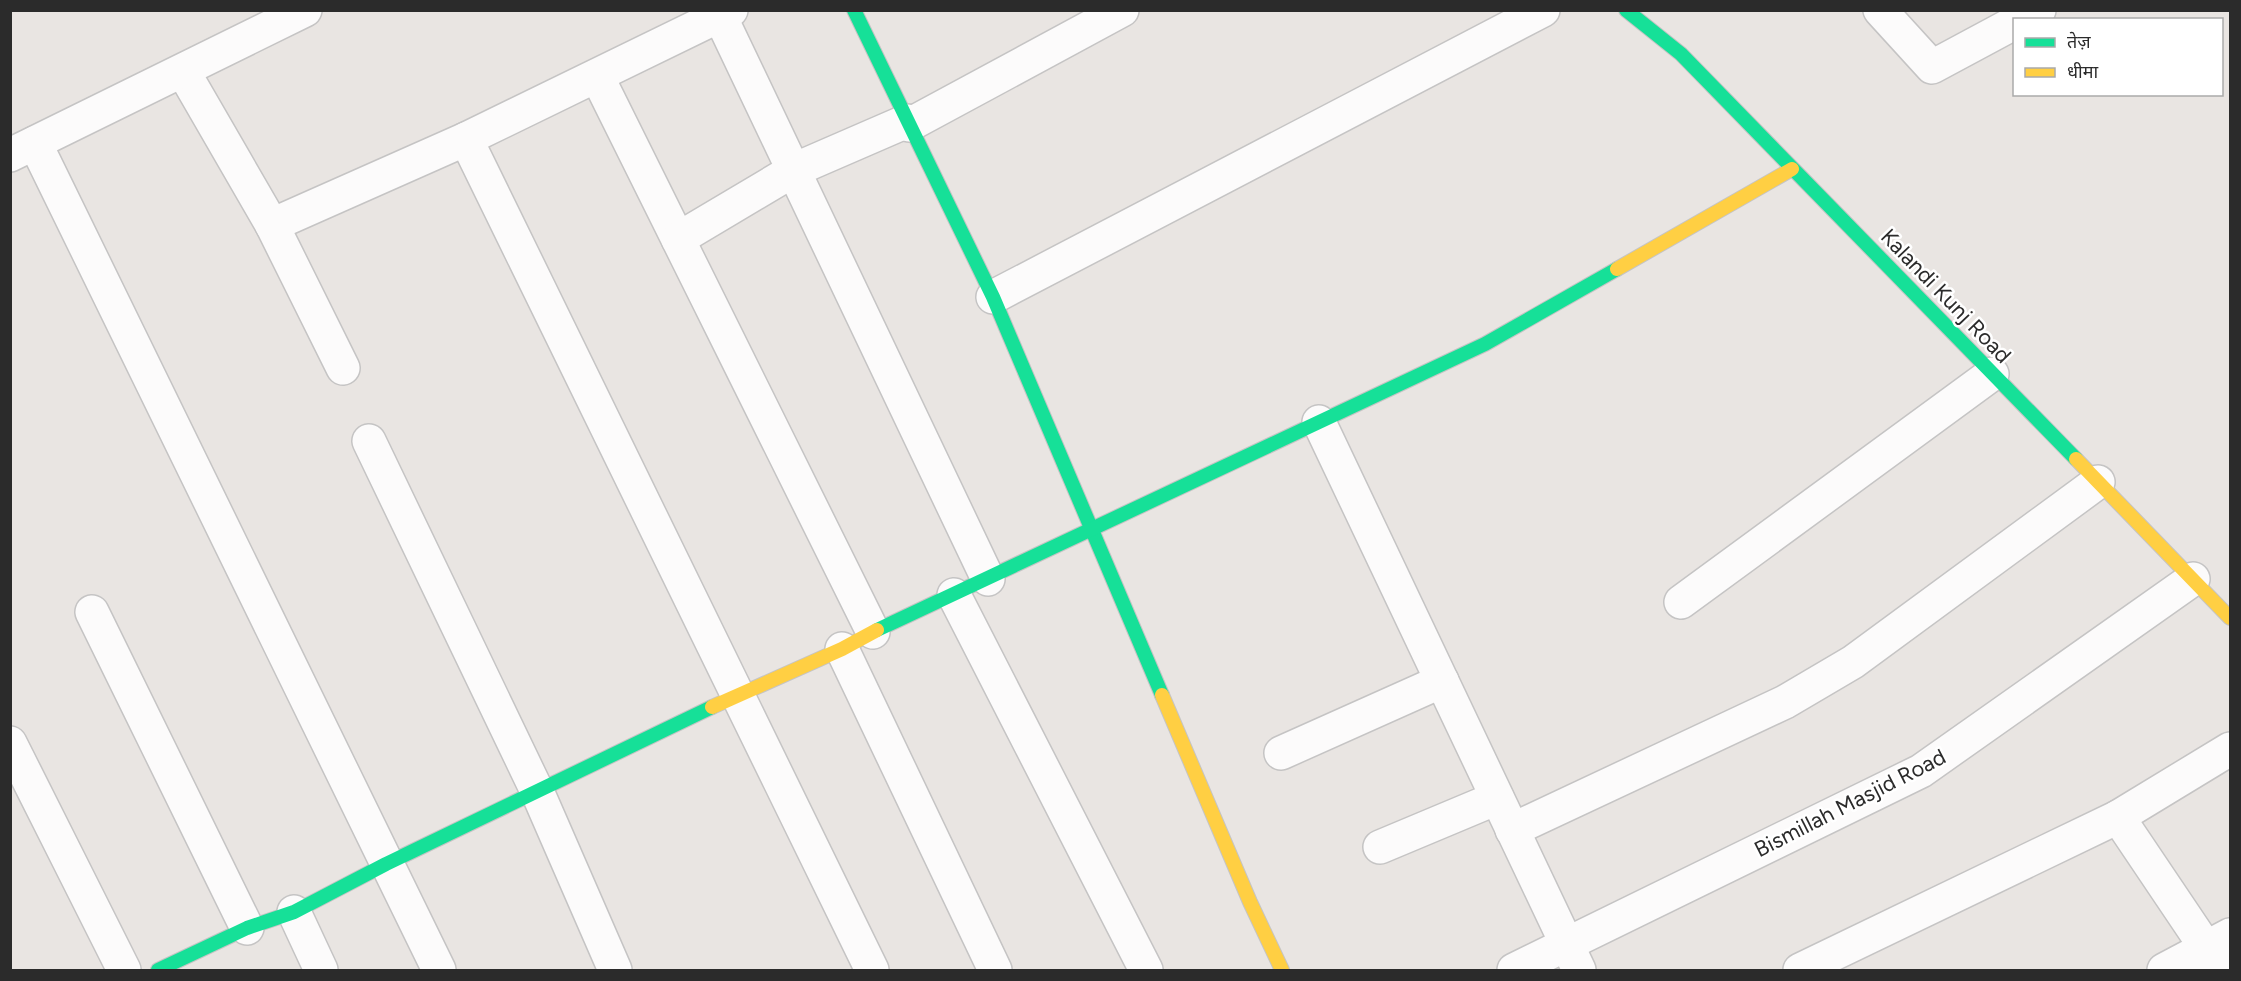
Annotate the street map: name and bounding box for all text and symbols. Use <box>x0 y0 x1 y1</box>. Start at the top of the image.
legend <box>2013 18 2223 96</box>
text: तेज़ <box>2067 31 2091 53</box>
text: धीमा <box>2067 61 2098 83</box>
street label: Kalandi Kunj Road <box>1875 223 2017 369</box>
street label: Bismillah Masjid Road <box>1750 743 1950 863</box>

